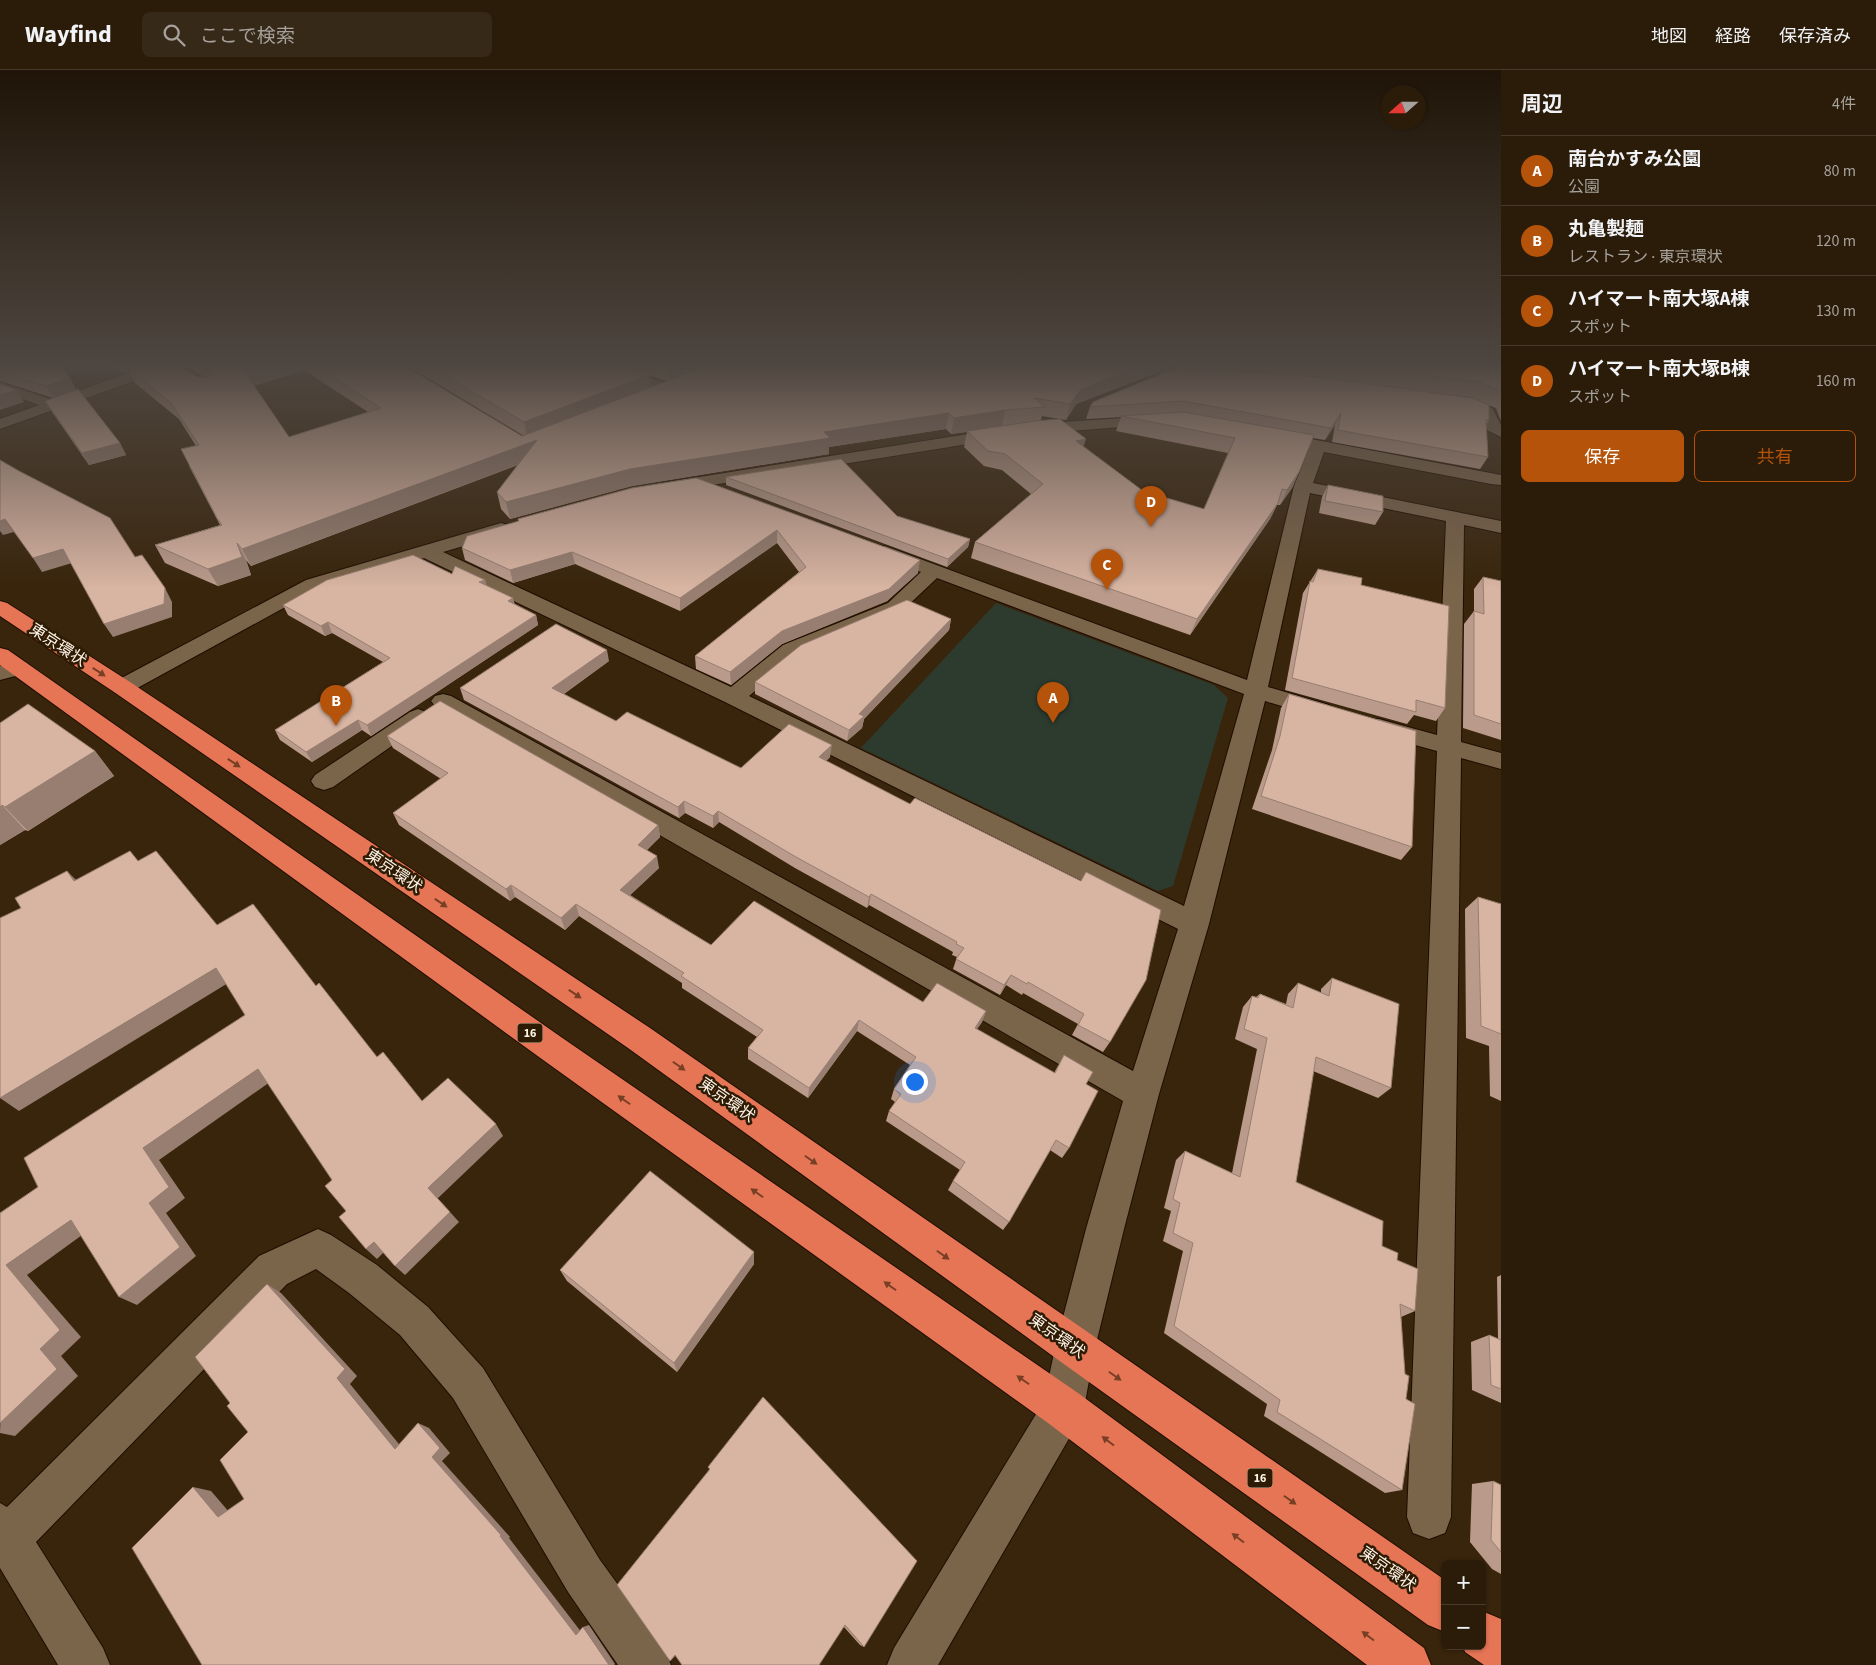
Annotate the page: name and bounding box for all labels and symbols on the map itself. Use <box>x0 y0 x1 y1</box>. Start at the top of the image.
north arrow <box>1381 85 1426 130</box>
pin: D <box>1135 486 1167 527</box>
pin: C <box>1091 549 1123 590</box>
street label: 東京環状 <box>25 618 91 672</box>
one-way arrow <box>93 667 106 677</box>
pin: A <box>1037 682 1069 723</box>
pin: B <box>320 685 352 726</box>
one-way arrow <box>227 758 241 768</box>
street label: 東京環状 <box>361 844 427 898</box>
one-way arrow <box>434 898 448 908</box>
one-way arrow <box>569 989 582 999</box>
road number: 16 <box>518 1024 542 1042</box>
one-way arrow <box>672 1061 686 1071</box>
your location <box>902 1069 928 1095</box>
street label: 東京環状 <box>694 1073 760 1127</box>
one-way arrow <box>617 1095 631 1105</box>
one-way arrow <box>804 1155 818 1165</box>
one-way arrow <box>750 1188 764 1198</box>
one-way arrow <box>936 1249 949 1260</box>
one-way arrow <box>883 1281 897 1291</box>
street label: 東京環状 <box>1024 1309 1090 1363</box>
one-way arrow <box>1108 1371 1121 1381</box>
one-way arrow <box>1016 1375 1030 1385</box>
one-way arrow <box>1101 1436 1115 1446</box>
road number: 16 <box>1248 1469 1272 1488</box>
one-way arrow <box>1284 1495 1297 1505</box>
one-way arrow <box>1232 1533 1245 1544</box>
street label: 東京環状 <box>1355 1542 1421 1596</box>
one-way arrow <box>1361 1631 1375 1641</box>

